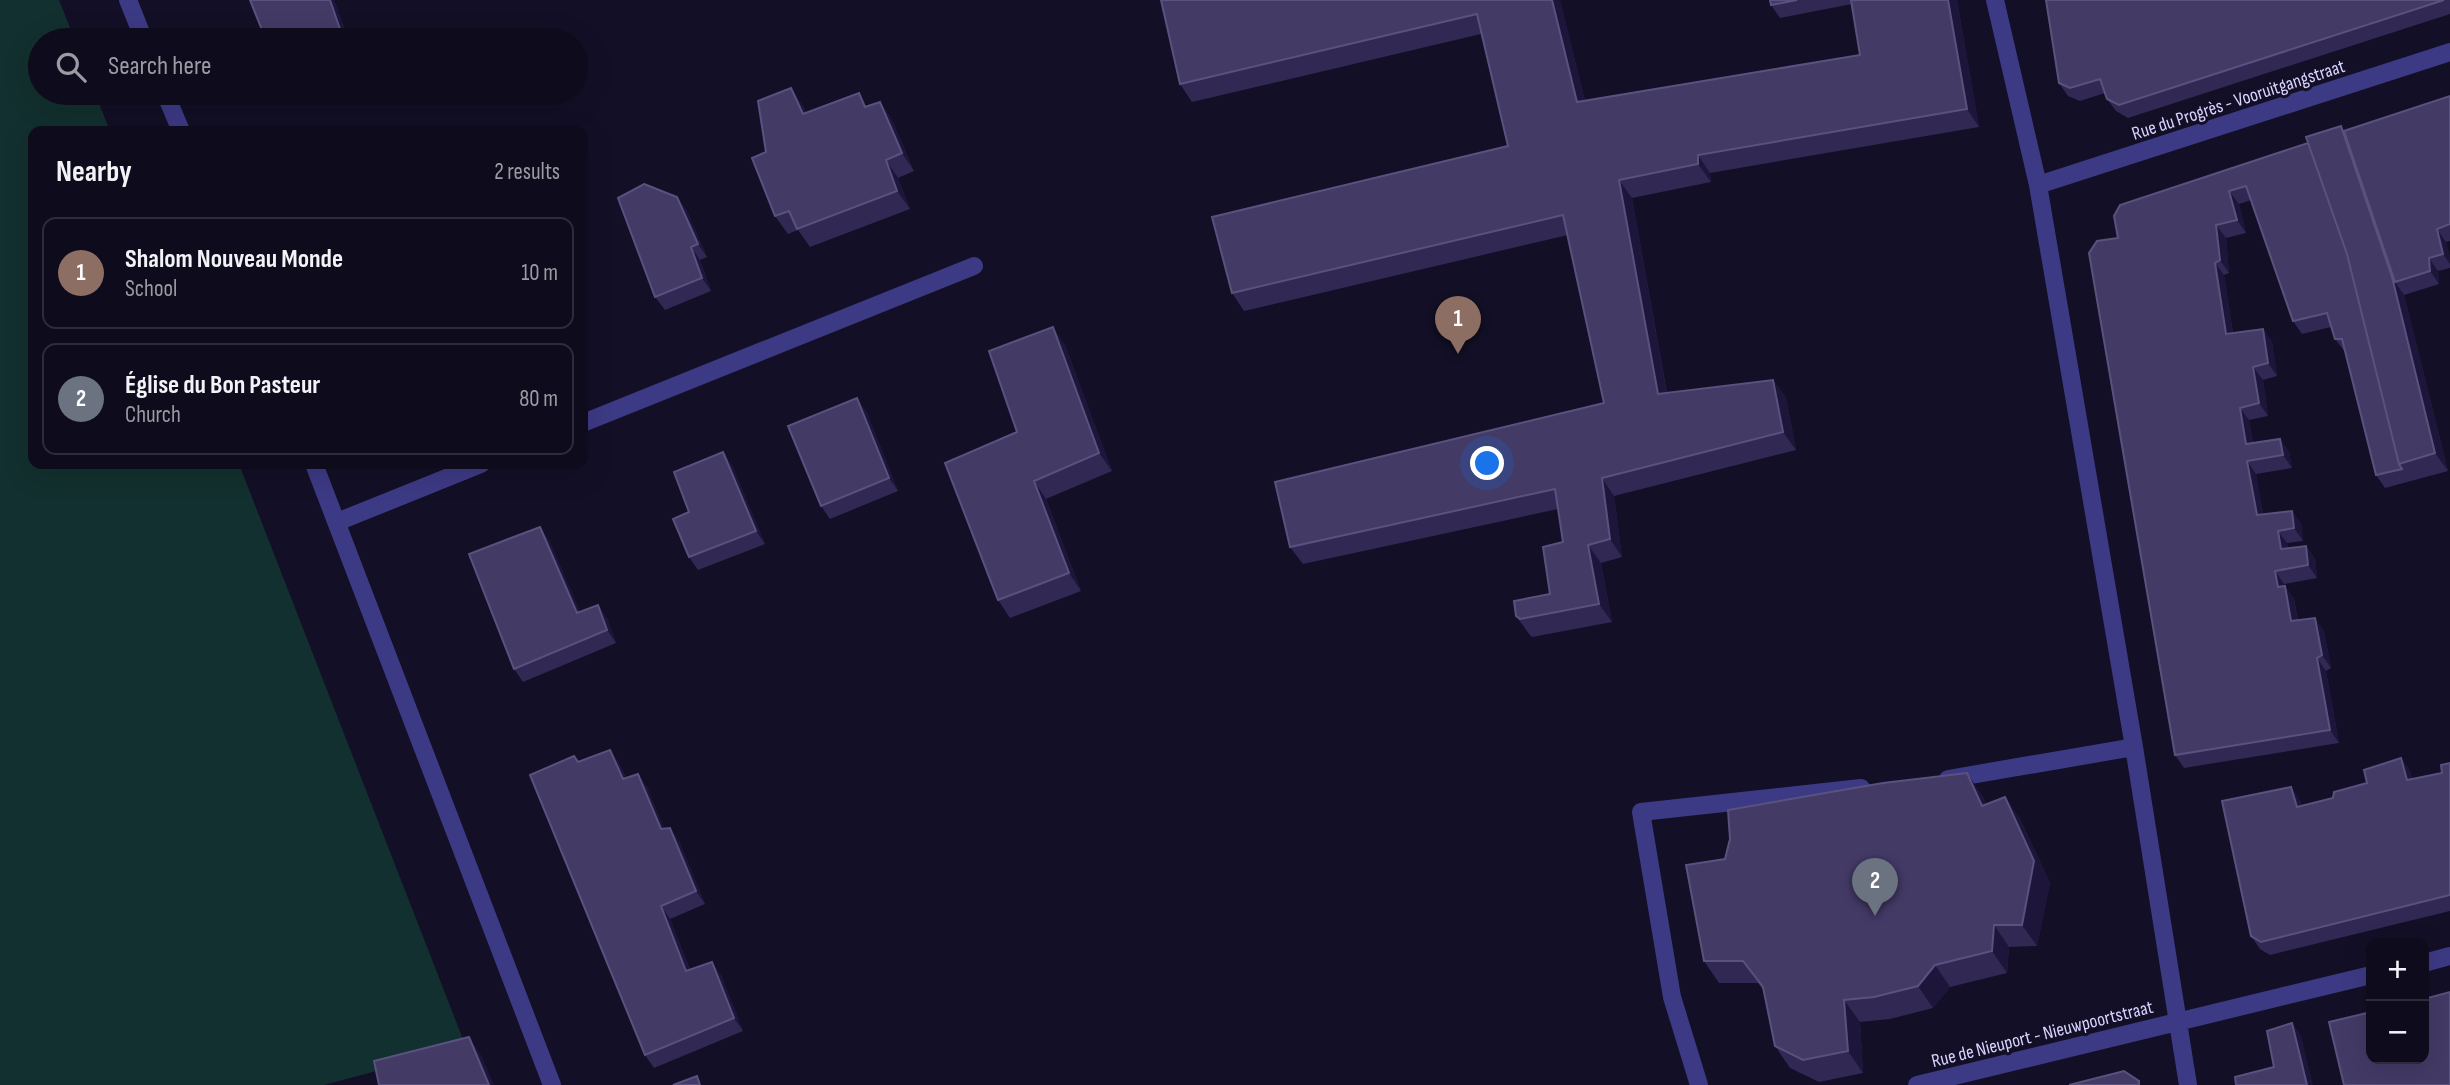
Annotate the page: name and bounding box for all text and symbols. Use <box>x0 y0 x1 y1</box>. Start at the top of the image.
search box <box>28 28 588 105</box>
icon: search <box>52 48 90 86</box>
text: Search here <box>108 51 211 82</box>
street label: Rue du Progrès - Vooruitgangstraat <box>2129 55 2348 146</box>
text: Nearby <box>56 154 132 190</box>
text: 2 results <box>494 158 560 186</box>
text: Shalom Nouveau Monde <box>125 244 343 275</box>
text: 1 <box>76 259 86 287</box>
text: 10 m <box>521 259 558 287</box>
text: School <box>125 275 177 303</box>
pin: 1 <box>1435 296 1481 354</box>
text: Église du Bon Pasteur <box>125 370 320 401</box>
text: 2 <box>76 385 86 413</box>
text: 80 m <box>519 385 558 413</box>
text: Church <box>125 401 181 429</box>
your location <box>1470 446 1504 480</box>
pin: 2 <box>1852 858 1898 916</box>
map controls <box>2366 938 2429 1064</box>
button: + <box>2366 938 2429 1001</box>
street label: Rue de Nieuport - Nieuwpoortstraat <box>1929 996 2156 1073</box>
button: − <box>2366 1001 2429 1064</box>

